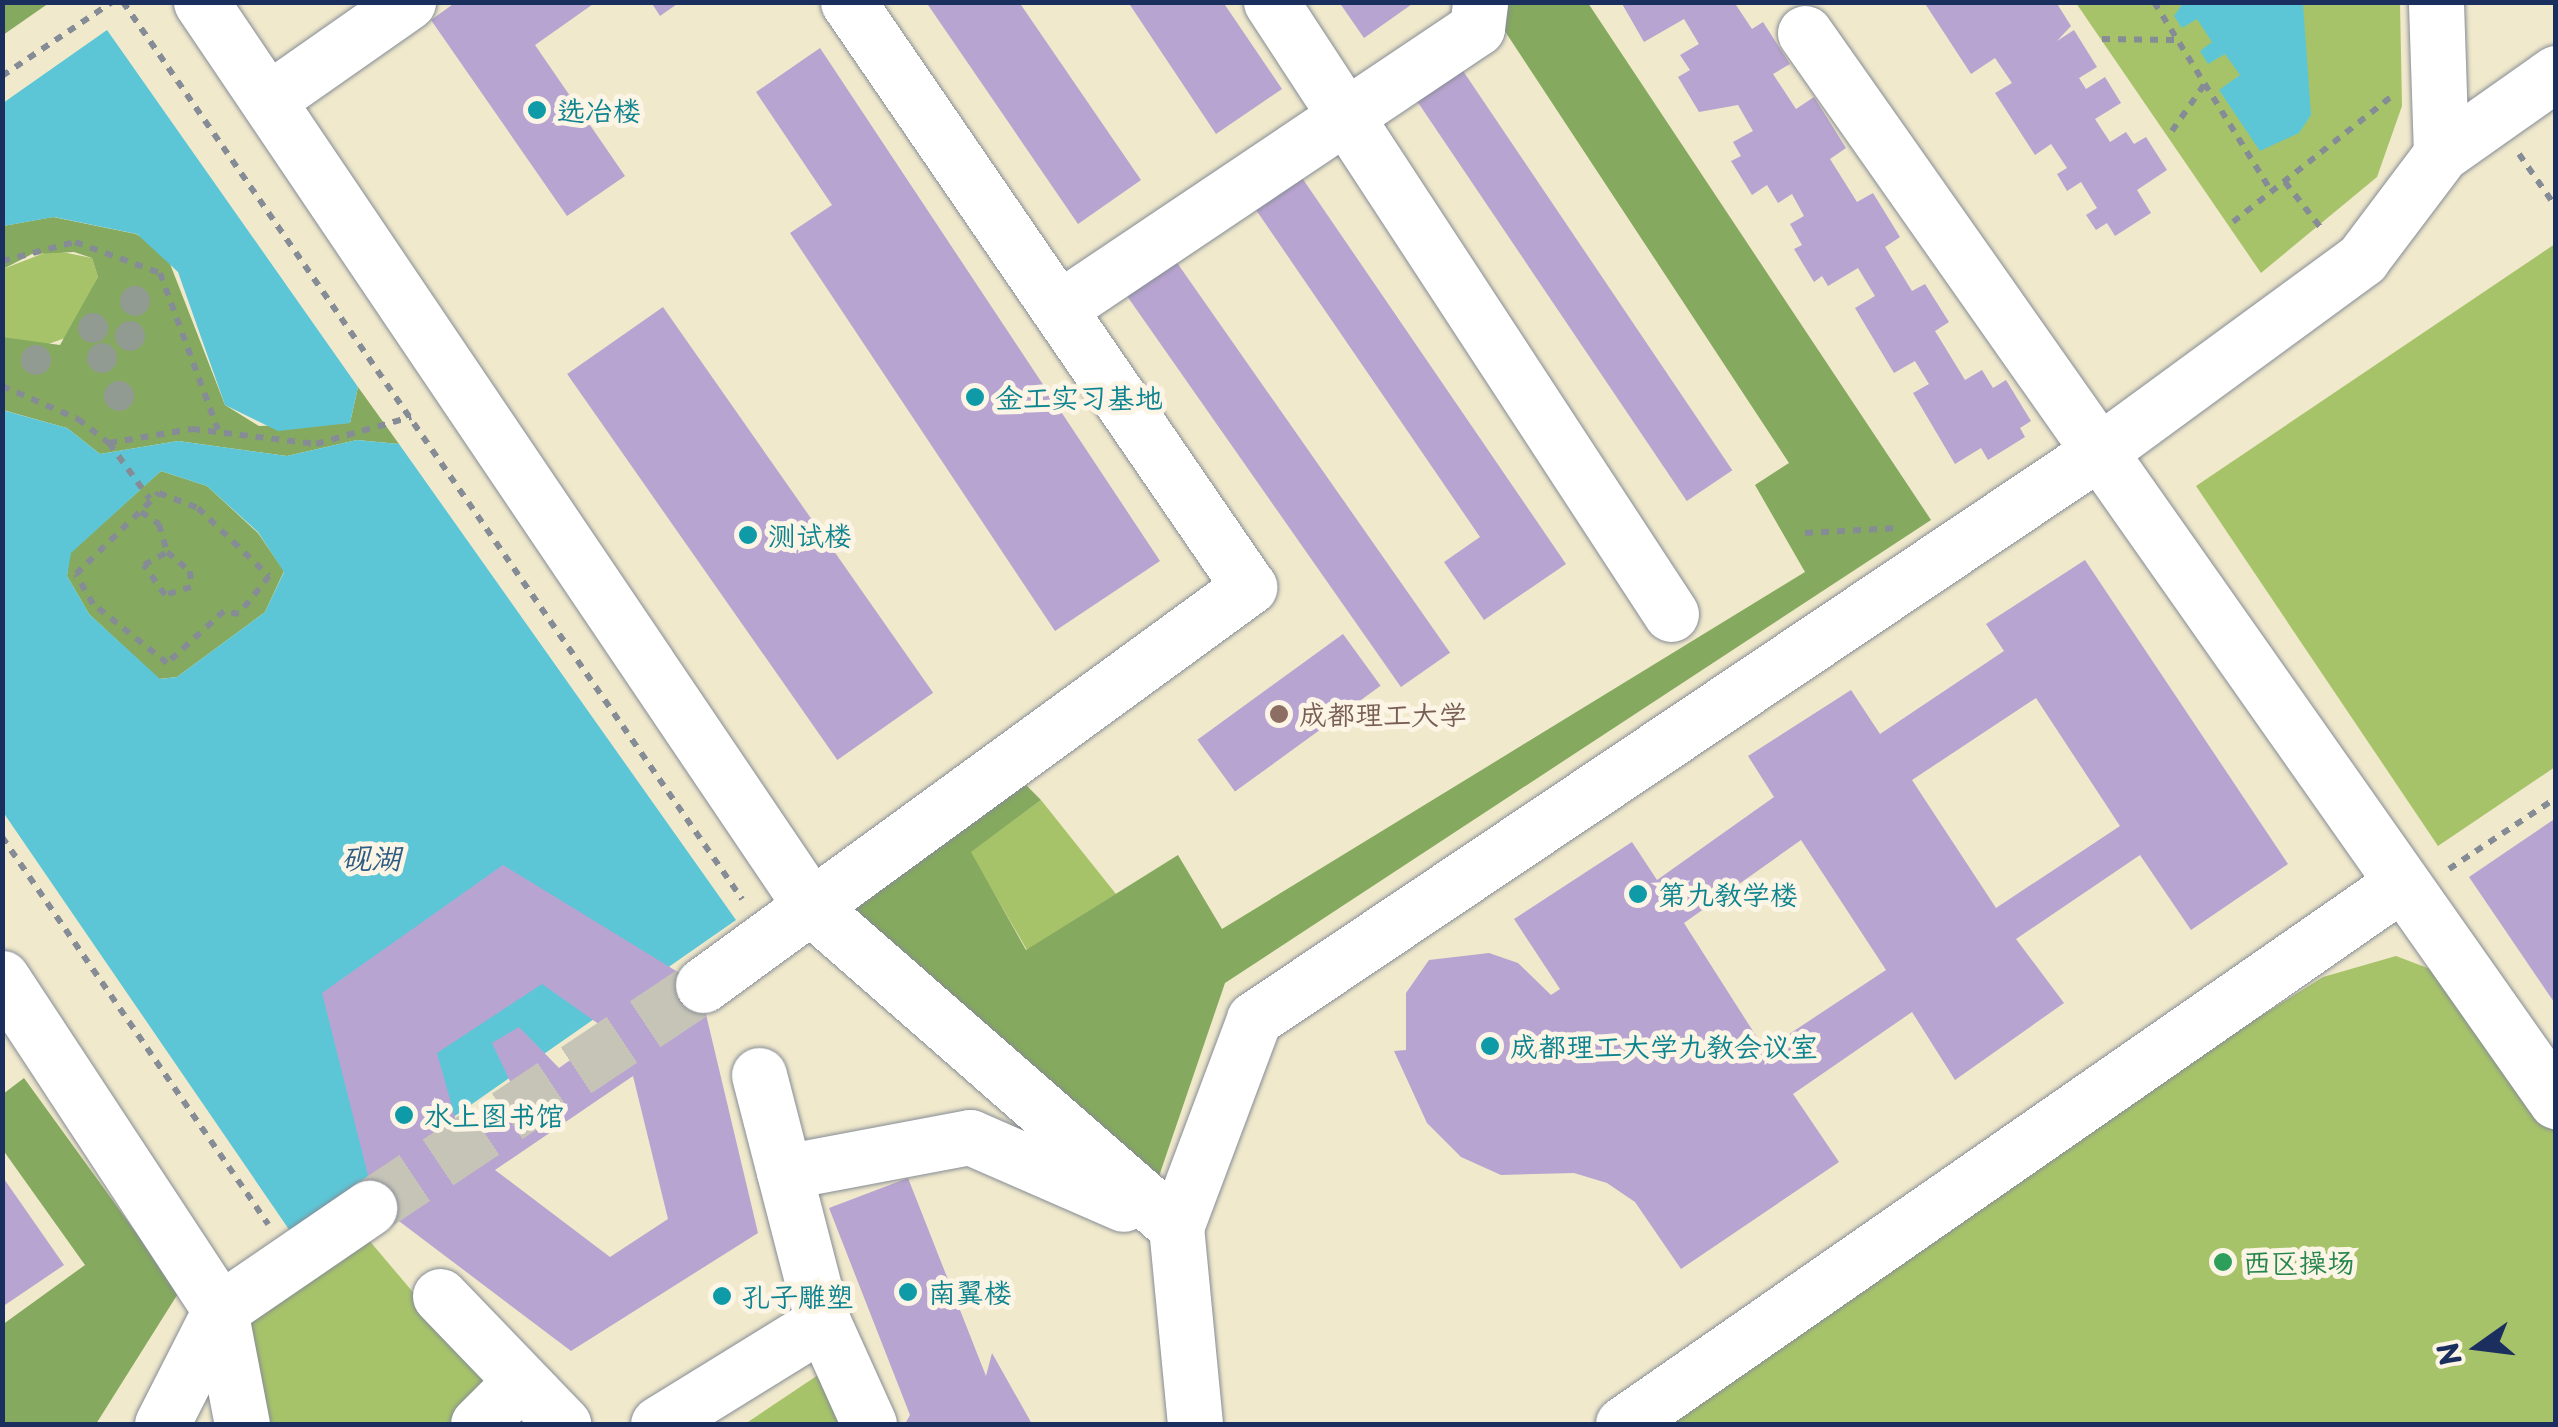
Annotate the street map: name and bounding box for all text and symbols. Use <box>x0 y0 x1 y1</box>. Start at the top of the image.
place label: 选冶楼 <box>557 93 641 127</box>
marker: 选冶楼 <box>526 99 548 121</box>
place label: 金工实习基地 <box>995 380 1163 414</box>
marker: 金工实习基地 <box>964 386 986 408</box>
place label: 测试楼 <box>768 518 852 552</box>
marker: 测试楼 <box>737 524 759 546</box>
place label: 成都理工大学 <box>1299 697 1467 731</box>
marker: 成都理工大学 <box>1268 703 1290 725</box>
water label: 砚湖 <box>341 839 401 875</box>
place label: 第九教学楼 <box>1658 877 1798 911</box>
marker: 第九教学楼 <box>1627 883 1649 905</box>
place label: 成都理工大学九教会议室 <box>1510 1029 1818 1063</box>
marker: 成都理工大学九教会议室 <box>1479 1035 1501 1057</box>
place label: 水上图书馆 <box>424 1098 564 1132</box>
marker: 水上图书馆 <box>393 1104 415 1126</box>
place label: 西区操场 <box>2243 1245 2355 1279</box>
marker: 西区操场 <box>2212 1251 2234 1273</box>
place label: 南翼楼 <box>928 1275 1012 1309</box>
place label: 孔子雕塑 <box>742 1279 854 1313</box>
marker: 南翼楼 <box>897 1281 919 1303</box>
marker: 孔子雕塑 <box>711 1285 733 1307</box>
north arrow <box>2428 1297 2528 1397</box>
text: N <box>2425 1338 2472 1370</box>

